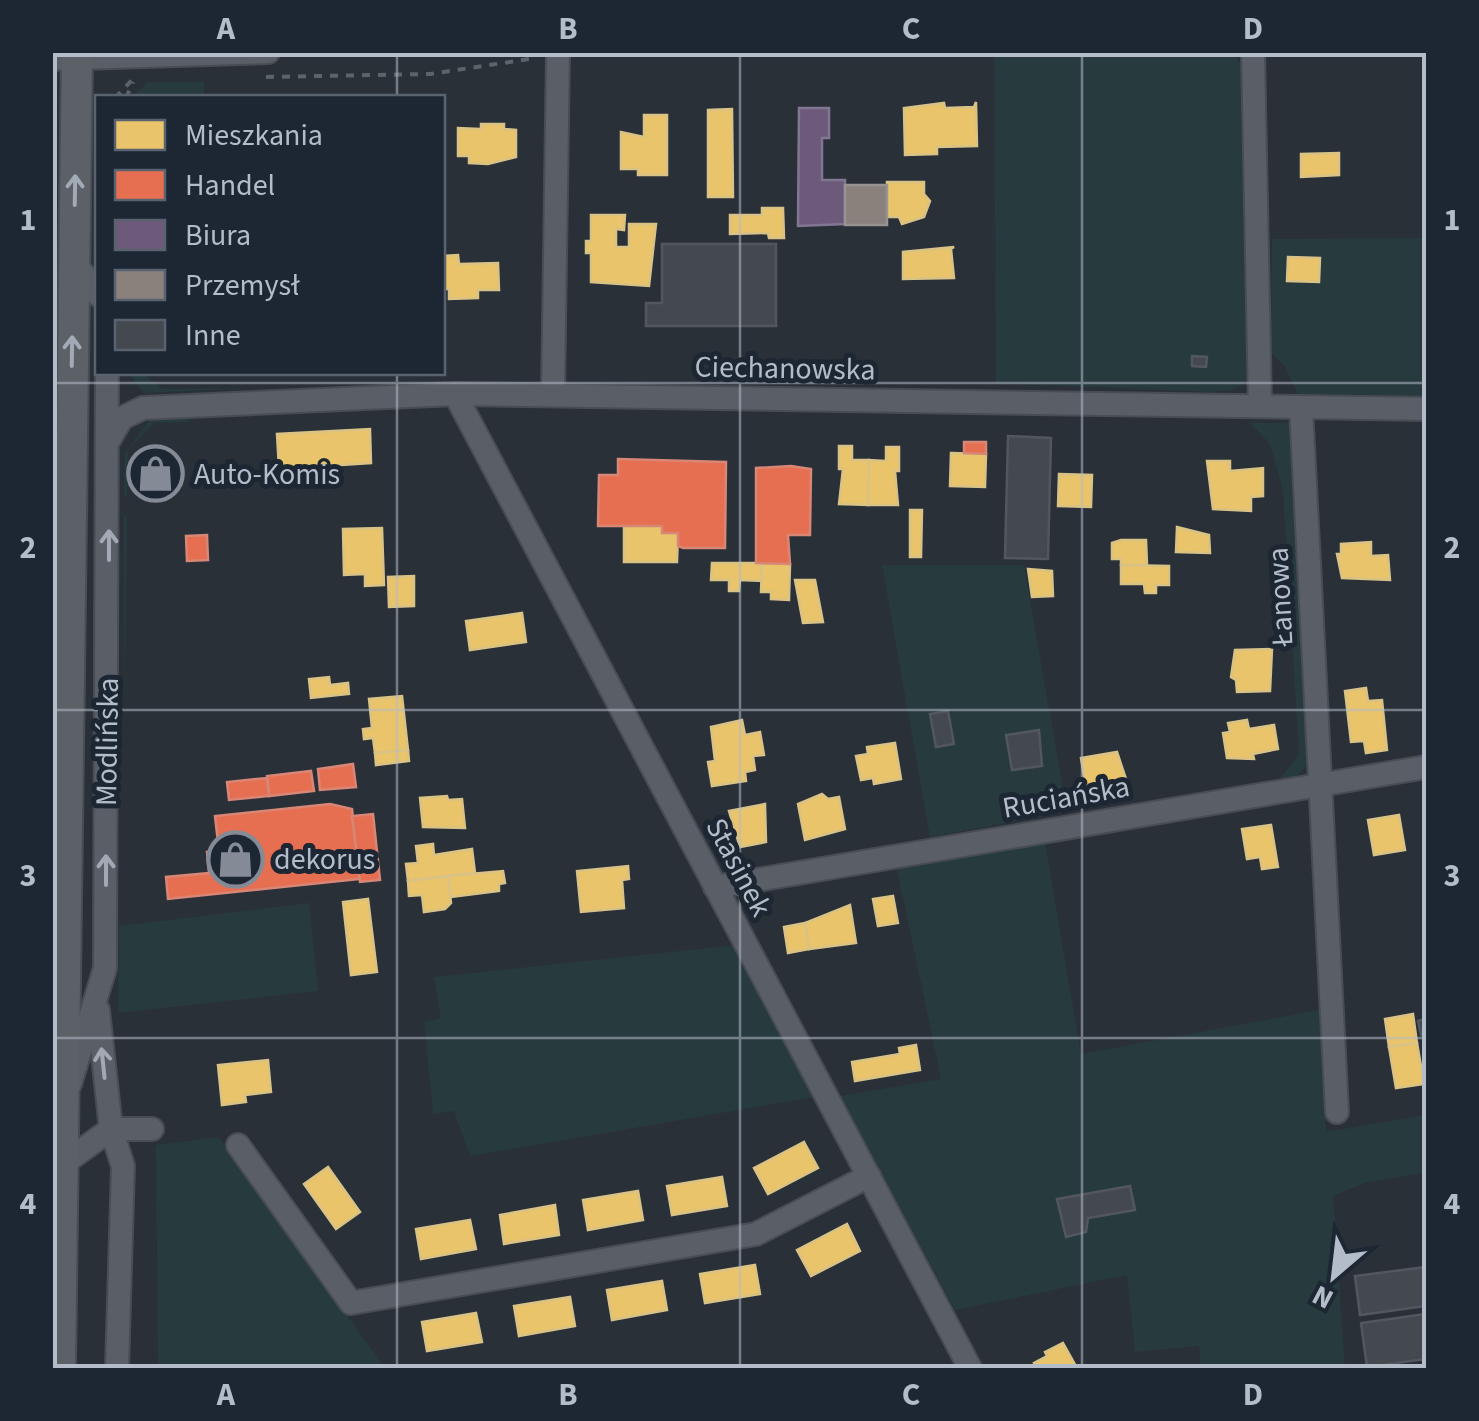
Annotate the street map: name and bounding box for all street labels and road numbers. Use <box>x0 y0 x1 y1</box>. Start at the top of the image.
street label: Ciechanowska <box>694 345 876 392</box>
street label: Łanowa <box>1256 546 1305 649</box>
street label: Modlińska <box>85 677 130 807</box>
street label: Ruciańska <box>999 765 1133 830</box>
street label: Stasinek <box>695 810 782 924</box>

